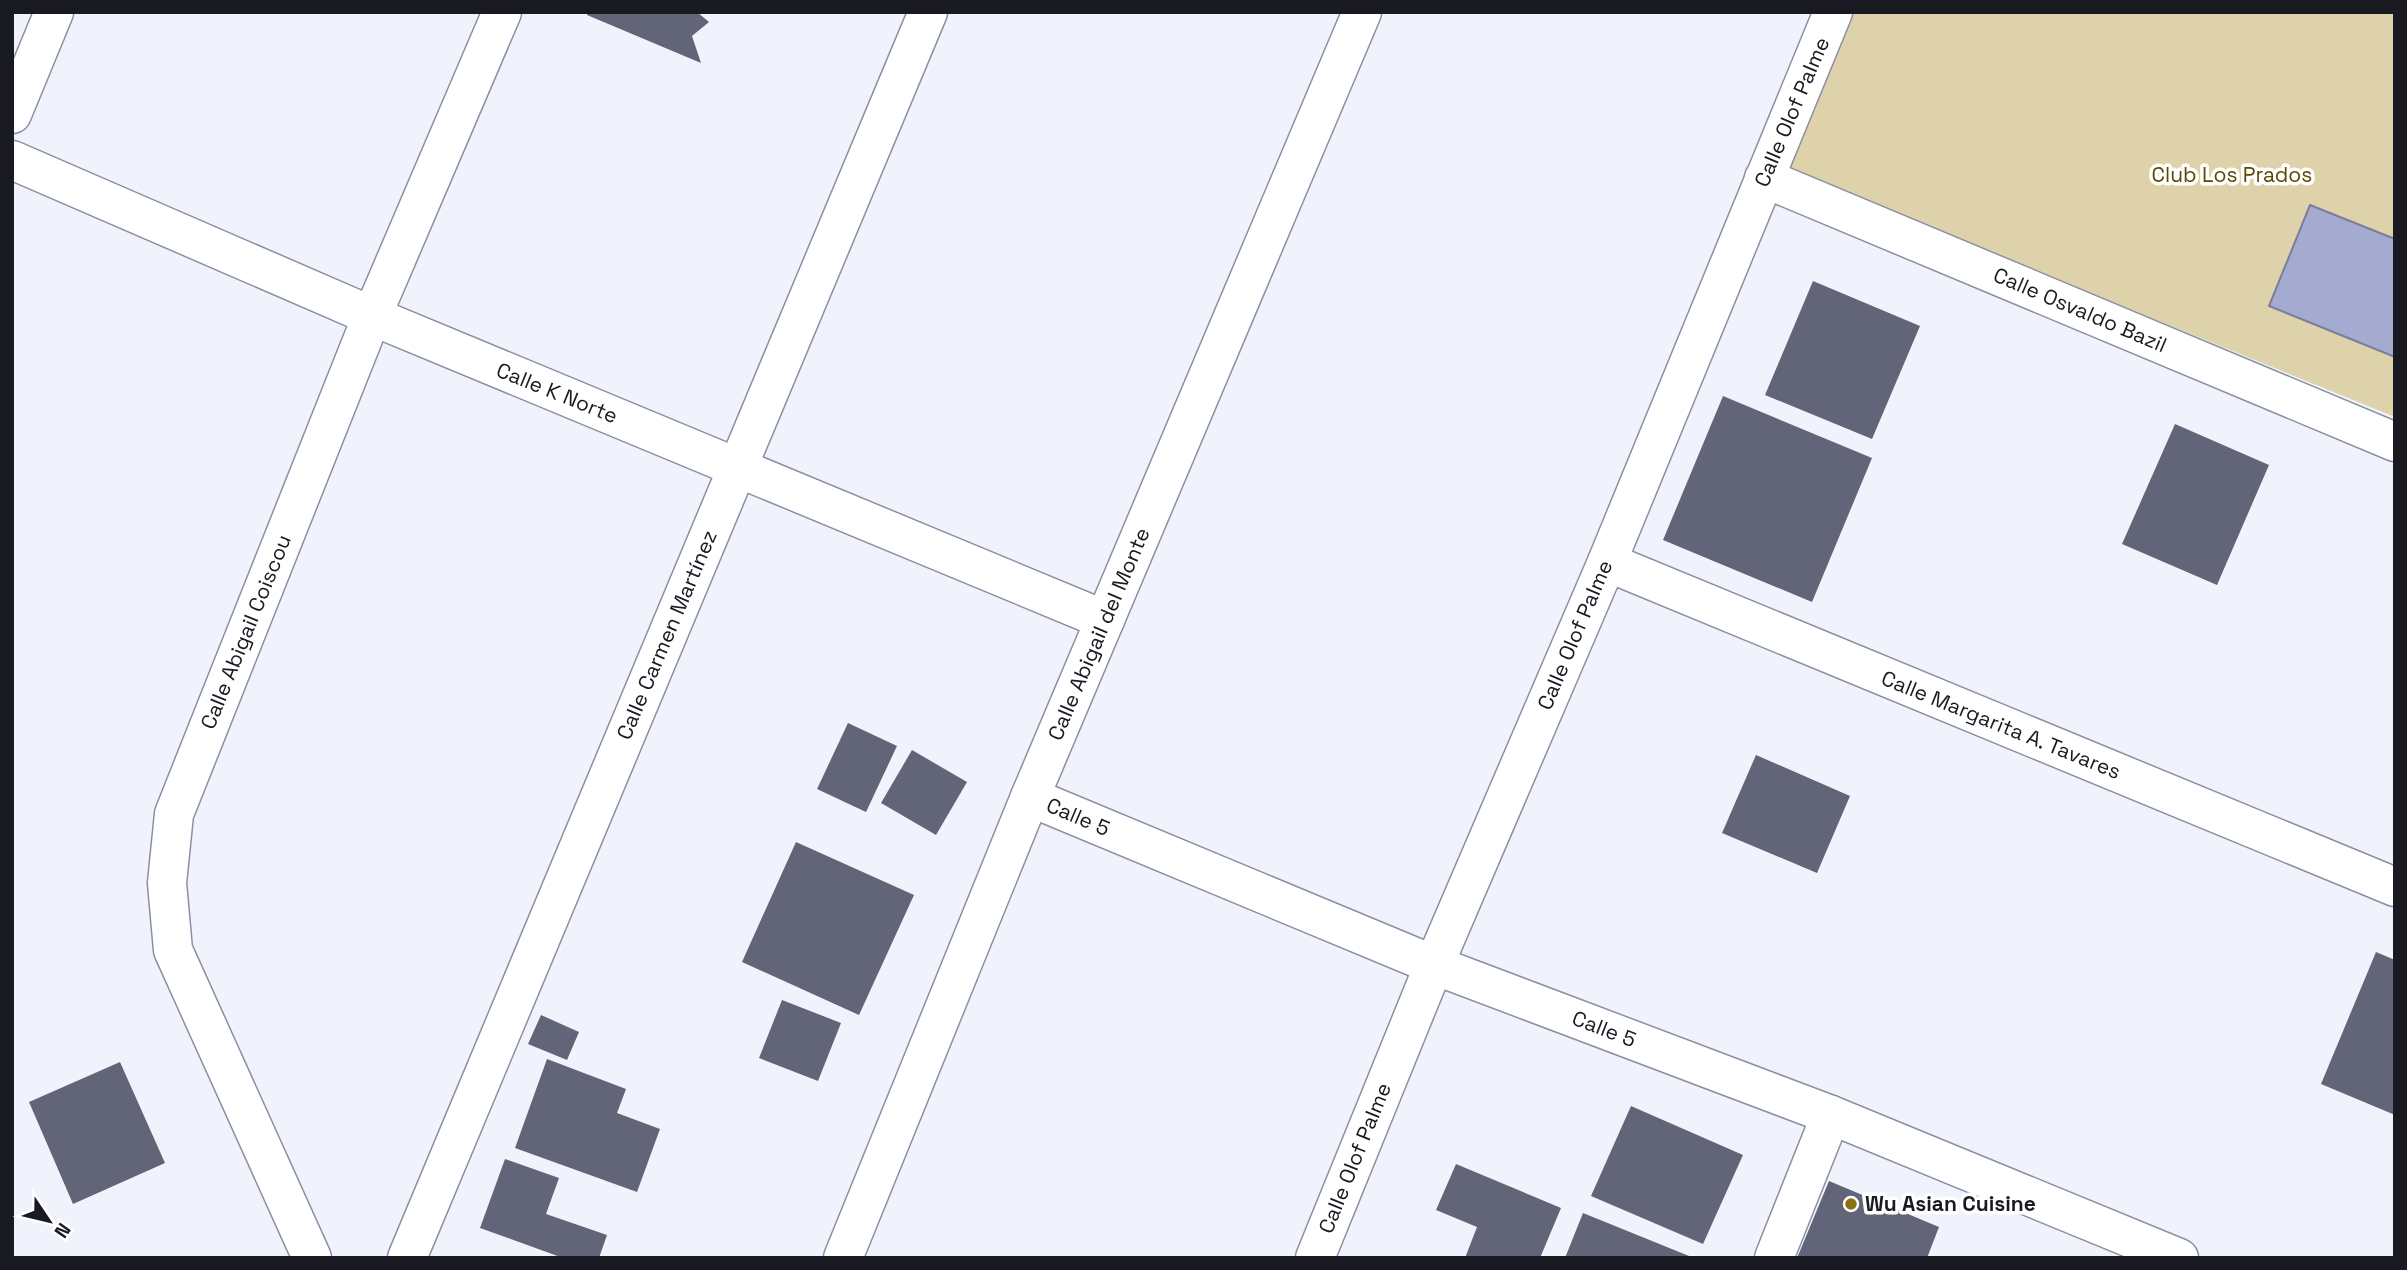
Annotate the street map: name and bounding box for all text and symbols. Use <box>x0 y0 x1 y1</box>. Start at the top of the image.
street label: Calle Olof Palme <box>1748 33 1835 191</box>
park label: Club Los Prados <box>2152 161 2312 188</box>
street label: Calle Osvaldo Bazil <box>1989 261 2171 358</box>
street label: Calle K Norte <box>493 356 622 429</box>
street label: Calle Abigail del Monte <box>1041 523 1156 744</box>
street label: Calle Carmen Martínez <box>610 526 723 744</box>
street label: Calle Abigail Coiscou <box>194 531 297 733</box>
street label: Calle Olof Palme <box>1531 556 1618 714</box>
street label: Calle Margarita A. Tavares <box>1878 664 2125 785</box>
street label: Calle 5 <box>1042 791 1114 842</box>
street label: Calle 5 <box>1568 1004 1640 1053</box>
street label: Calle Olof Palme <box>1312 1078 1397 1237</box>
north arrow <box>14 1186 84 1256</box>
place label: Wu Asian Cuisine <box>1865 1190 2036 1217</box>
marker: Wu Asian Cuisine <box>1843 1196 1859 1212</box>
text: N <box>49 1218 76 1243</box>

